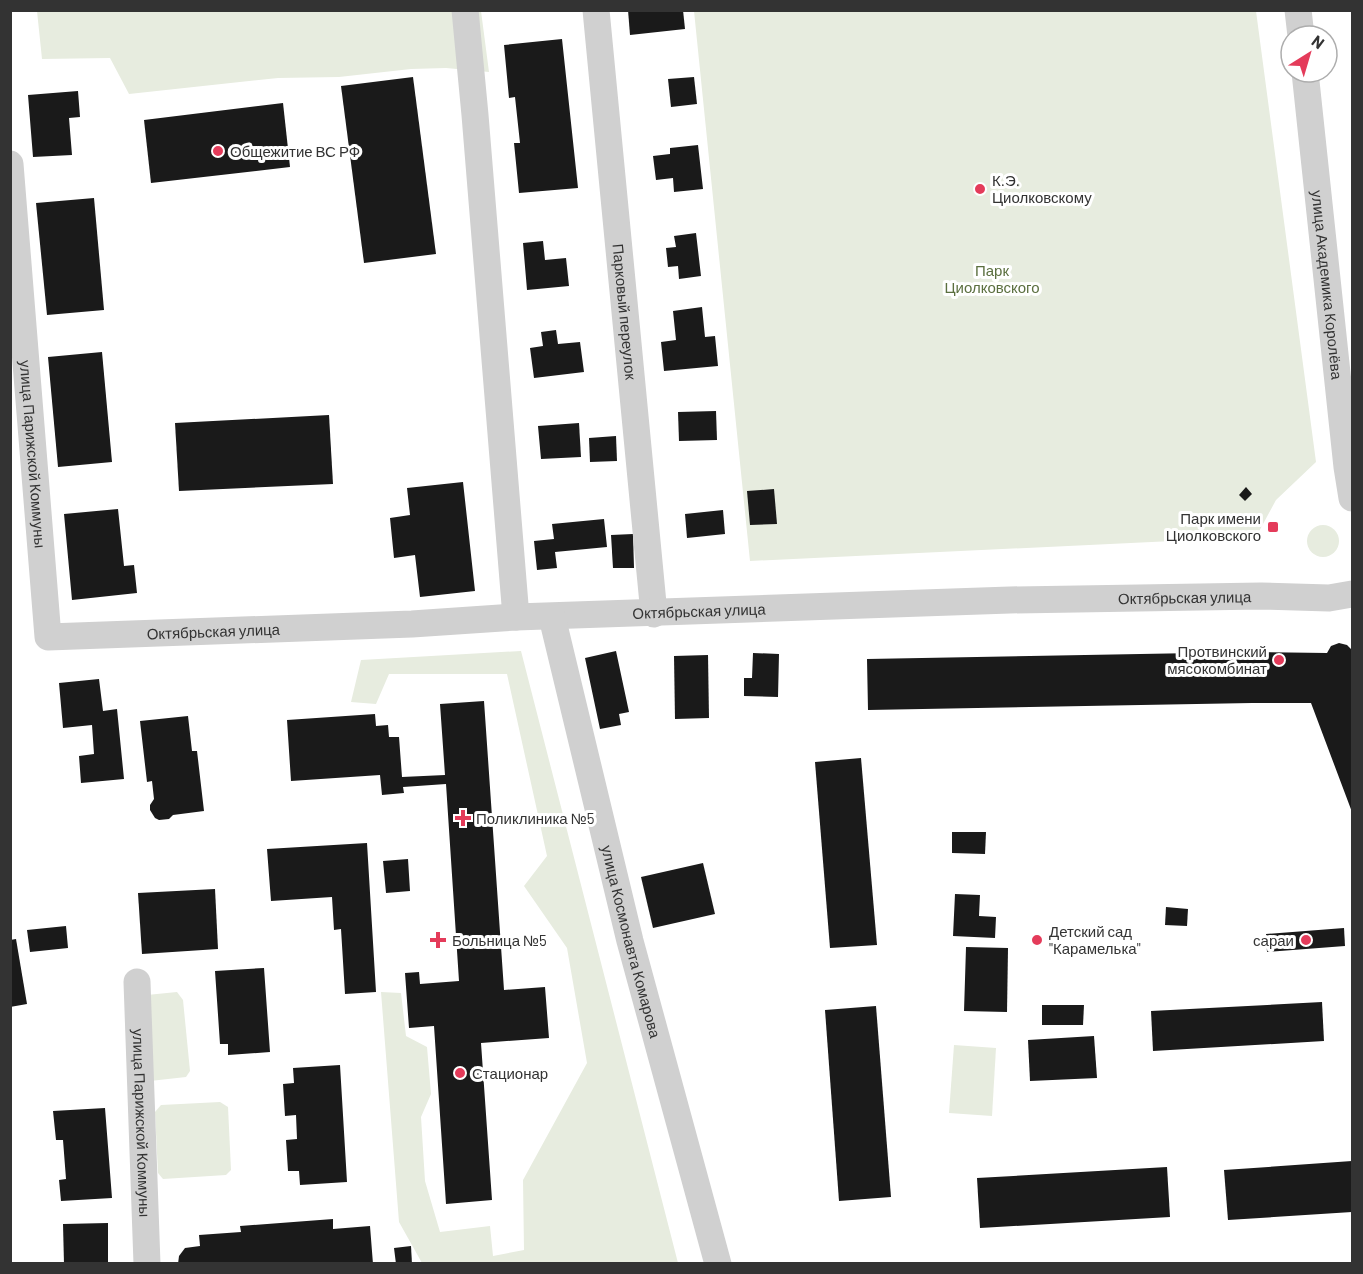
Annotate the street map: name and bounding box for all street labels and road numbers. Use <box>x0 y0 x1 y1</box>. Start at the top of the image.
street label: улица Академика Королёва <box>1309 189 1347 381</box>
street label: Парковый переулок <box>609 243 640 381</box>
street label: улица Парижской Коммуны <box>17 359 50 549</box>
street label: Октябрьская улица <box>1118 587 1252 607</box>
street label: Октябрьская улица <box>632 599 766 622</box>
street label: Октябрьская улица <box>146 620 281 642</box>
street label: улица Космонавта Комарова <box>598 843 665 1040</box>
street label: улица Парижской Коммуны <box>130 1028 154 1217</box>

